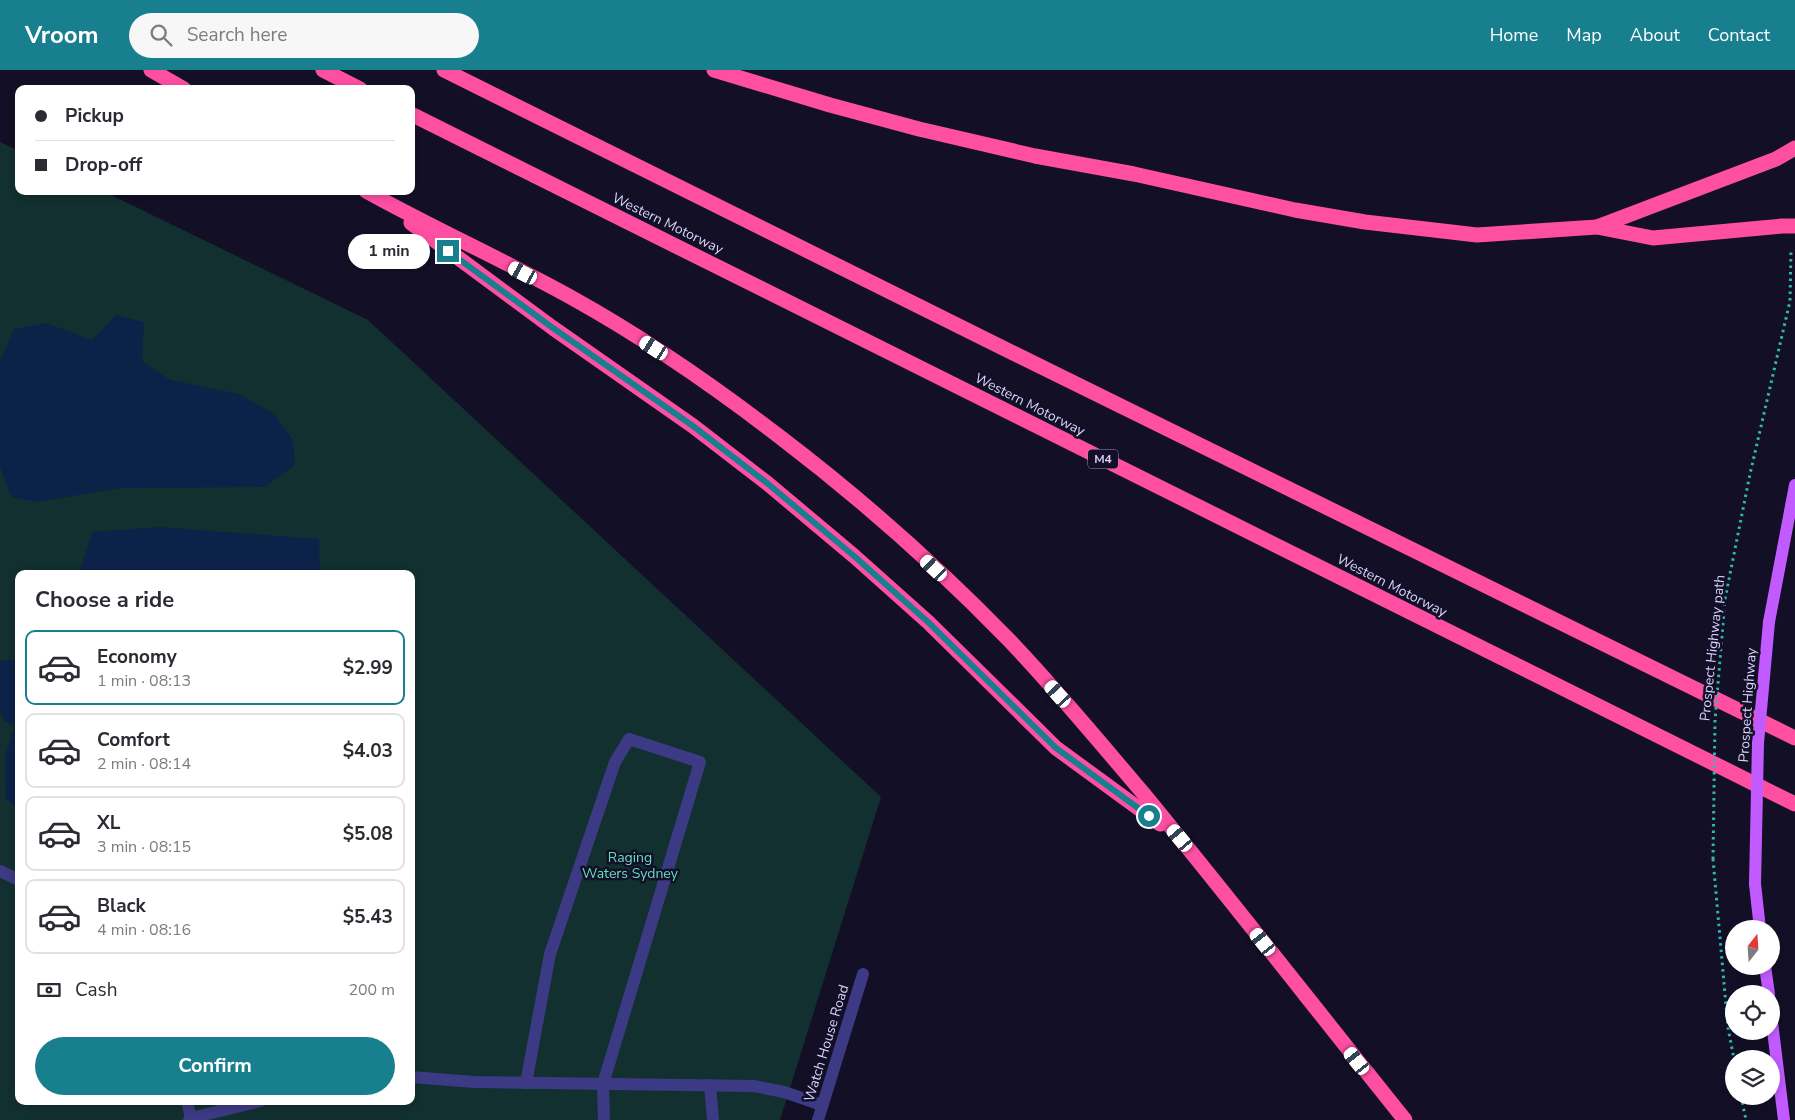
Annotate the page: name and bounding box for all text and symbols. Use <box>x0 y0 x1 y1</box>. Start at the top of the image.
search box <box>129 13 479 58</box>
text: Vroom <box>25 19 99 51</box>
icon: search <box>147 21 175 49</box>
text: Search here <box>187 22 287 48</box>
text: Home <box>1490 23 1538 47</box>
text: Map <box>1566 23 1602 47</box>
text: About <box>1630 23 1680 47</box>
text: Contact <box>1708 23 1770 47</box>
text: Pickup <box>65 103 124 129</box>
text: Drop-off <box>65 152 142 178</box>
street label: Western Motorway <box>609 188 727 259</box>
callout: 1 min <box>348 234 430 268</box>
text: 1 min <box>368 240 410 262</box>
route end <box>437 240 459 262</box>
car <box>506 259 539 287</box>
car <box>637 334 670 362</box>
street label: Western Motorway <box>971 368 1089 441</box>
road number: M4 <box>1088 449 1118 468</box>
street label: Western Motorway <box>1333 549 1451 622</box>
car <box>917 552 950 584</box>
street label: Prospect Highway path <box>1695 574 1730 722</box>
text: Choose a ride <box>35 585 174 615</box>
text: Economy <box>97 644 177 670</box>
icon: car <box>37 645 82 690</box>
street label: Prospect Highway <box>1734 646 1761 763</box>
text: $2.99 <box>343 655 393 681</box>
text: 1 min · 08:13 <box>97 670 191 692</box>
car <box>1042 678 1073 710</box>
text: Comfort <box>97 727 170 753</box>
icon: car <box>37 728 82 773</box>
text: $4.03 <box>343 738 393 764</box>
text: 2 min · 08:14 <box>97 753 191 775</box>
route start <box>1138 805 1160 827</box>
text: XL <box>97 810 120 836</box>
icon: car <box>37 811 82 856</box>
text: $5.08 <box>343 821 393 847</box>
car <box>1164 822 1195 854</box>
text: 3 min · 08:15 <box>97 836 191 858</box>
park label: Raging Waters Sydney <box>582 848 679 883</box>
text: Black <box>97 893 146 919</box>
icon: car <box>37 894 82 939</box>
text: $5.43 <box>343 904 393 930</box>
text: 4 min · 08:16 <box>97 919 191 941</box>
north arrow <box>1725 920 1780 975</box>
map controls <box>1725 920 1780 1105</box>
car <box>1247 926 1278 958</box>
icon: cash <box>35 976 63 1004</box>
text: Cash <box>75 977 117 1003</box>
text: 200 m <box>348 979 395 1001</box>
street label: Watch House Road <box>800 982 853 1104</box>
button: locate <box>1725 985 1780 1040</box>
button: Confirm <box>35 1037 395 1095</box>
car <box>1341 1045 1372 1077</box>
button: layers <box>1725 1050 1780 1105</box>

